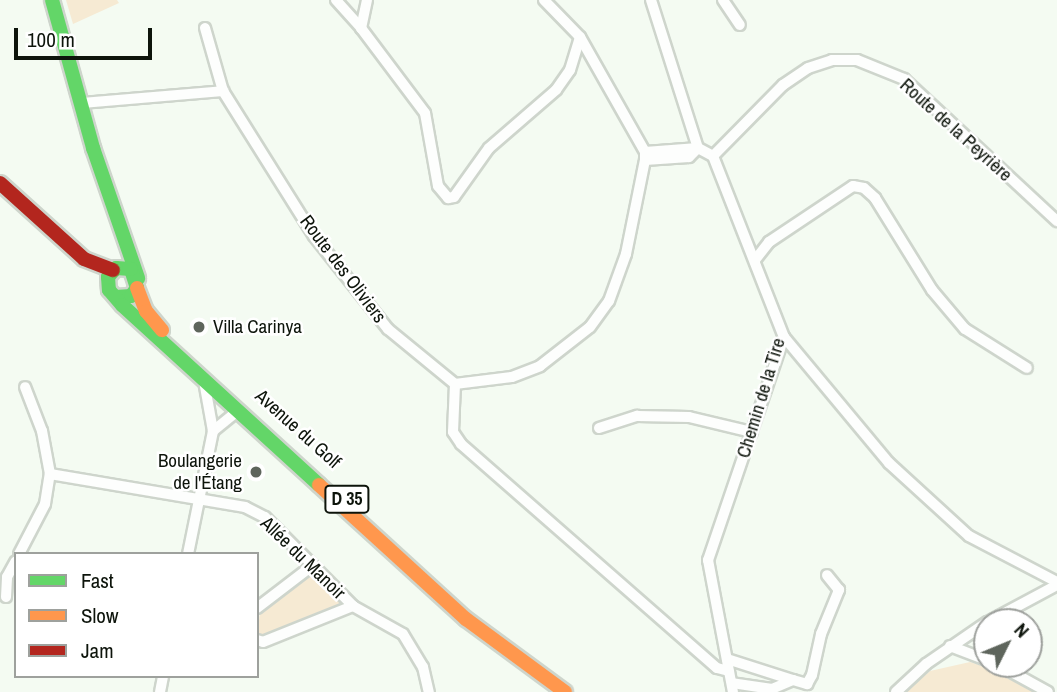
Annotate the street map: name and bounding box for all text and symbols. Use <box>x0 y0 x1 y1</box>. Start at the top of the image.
scale bar <box>18 14 156 58</box>
text: 100 m <box>27 25 75 54</box>
street label: Route de la Peyrière <box>895 74 1017 186</box>
street label: Route des Oliviers <box>295 211 391 327</box>
place label: Villa Carinya <box>213 316 302 338</box>
marker: Villa Carinya <box>191 319 207 335</box>
street label: Chemin de la Tire <box>732 335 790 461</box>
street label: Avenue du Golf <box>251 385 345 473</box>
place label: Boulangerie de l'Étang <box>158 450 242 494</box>
marker: Boulangerie de l'Étang <box>248 464 264 480</box>
road number: D 35 <box>324 485 370 514</box>
street label: Allée du Manoir <box>256 512 350 604</box>
legend <box>14 552 259 678</box>
text: Fast <box>81 566 114 595</box>
text: Slow <box>81 601 118 630</box>
north arrow <box>973 608 1043 678</box>
text: N <box>1009 617 1035 643</box>
text: Jam <box>81 636 114 665</box>

